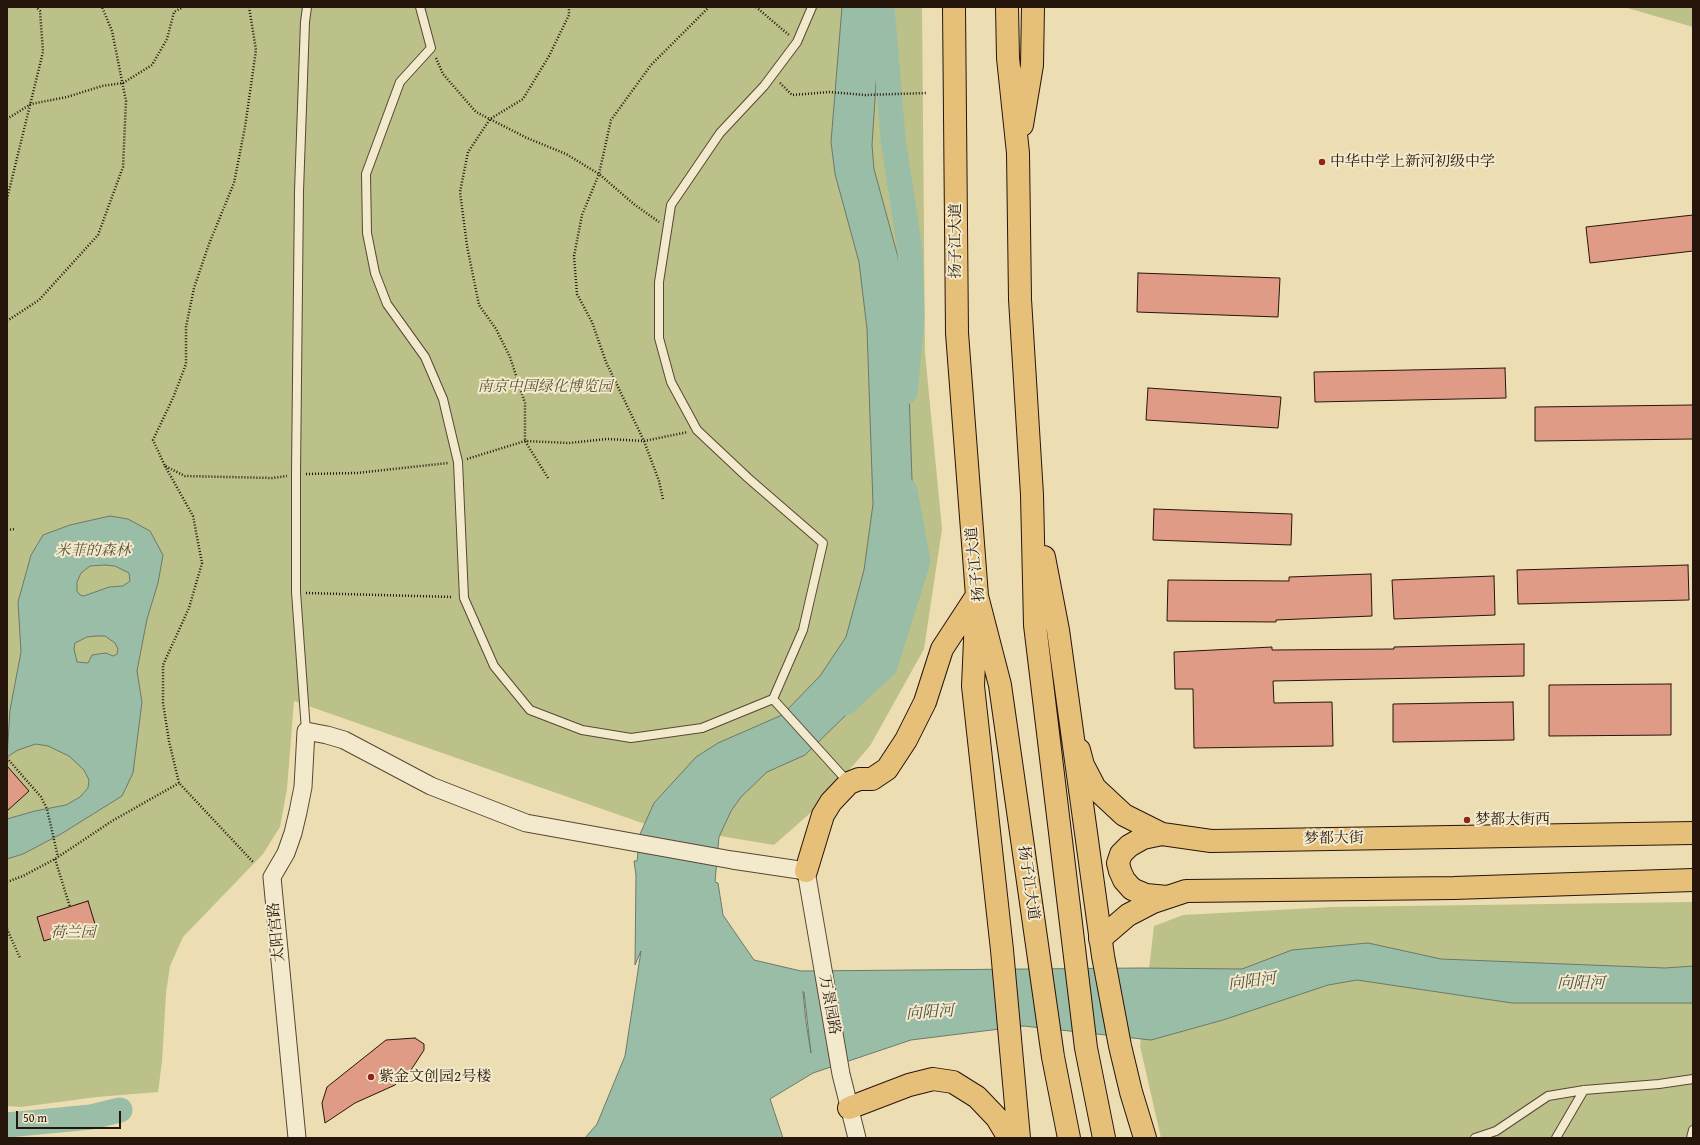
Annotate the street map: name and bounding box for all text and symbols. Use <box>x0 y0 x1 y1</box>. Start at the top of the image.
place label: 中华中学上新河初级中学 <box>1330 153 1495 171</box>
marker: 中华中学上新河初级中学 <box>1317 157 1327 167</box>
street label: 扬子江大道 <box>947 204 965 278</box>
park label: 南京中国绿化博览园 <box>478 378 612 396</box>
street label: 扬子江大道 <box>963 526 989 602</box>
park label: 米菲的森林 <box>56 542 130 560</box>
place label: 梦都大街西 <box>1475 811 1550 829</box>
marker: 梦都大街西 <box>1462 815 1472 825</box>
street label: 梦都大街 <box>1304 829 1364 849</box>
street label: 扬子江大道 <box>1014 845 1042 921</box>
street label: 太阳宫路 <box>265 901 289 963</box>
park label: 荷兰园 <box>51 924 95 942</box>
water label: 向阳河 <box>1227 970 1277 994</box>
street label: 万景园路 <box>815 974 843 1036</box>
water label: 向阳河 <box>1557 974 1605 994</box>
water label: 向阳河 <box>905 1002 955 1024</box>
place label: 紫金文创园2号楼 <box>379 1068 491 1086</box>
marker: 紫金文创园2号楼 <box>366 1072 376 1082</box>
scale bar <box>18 1103 123 1129</box>
text: 50 m <box>23 1109 47 1126</box>

